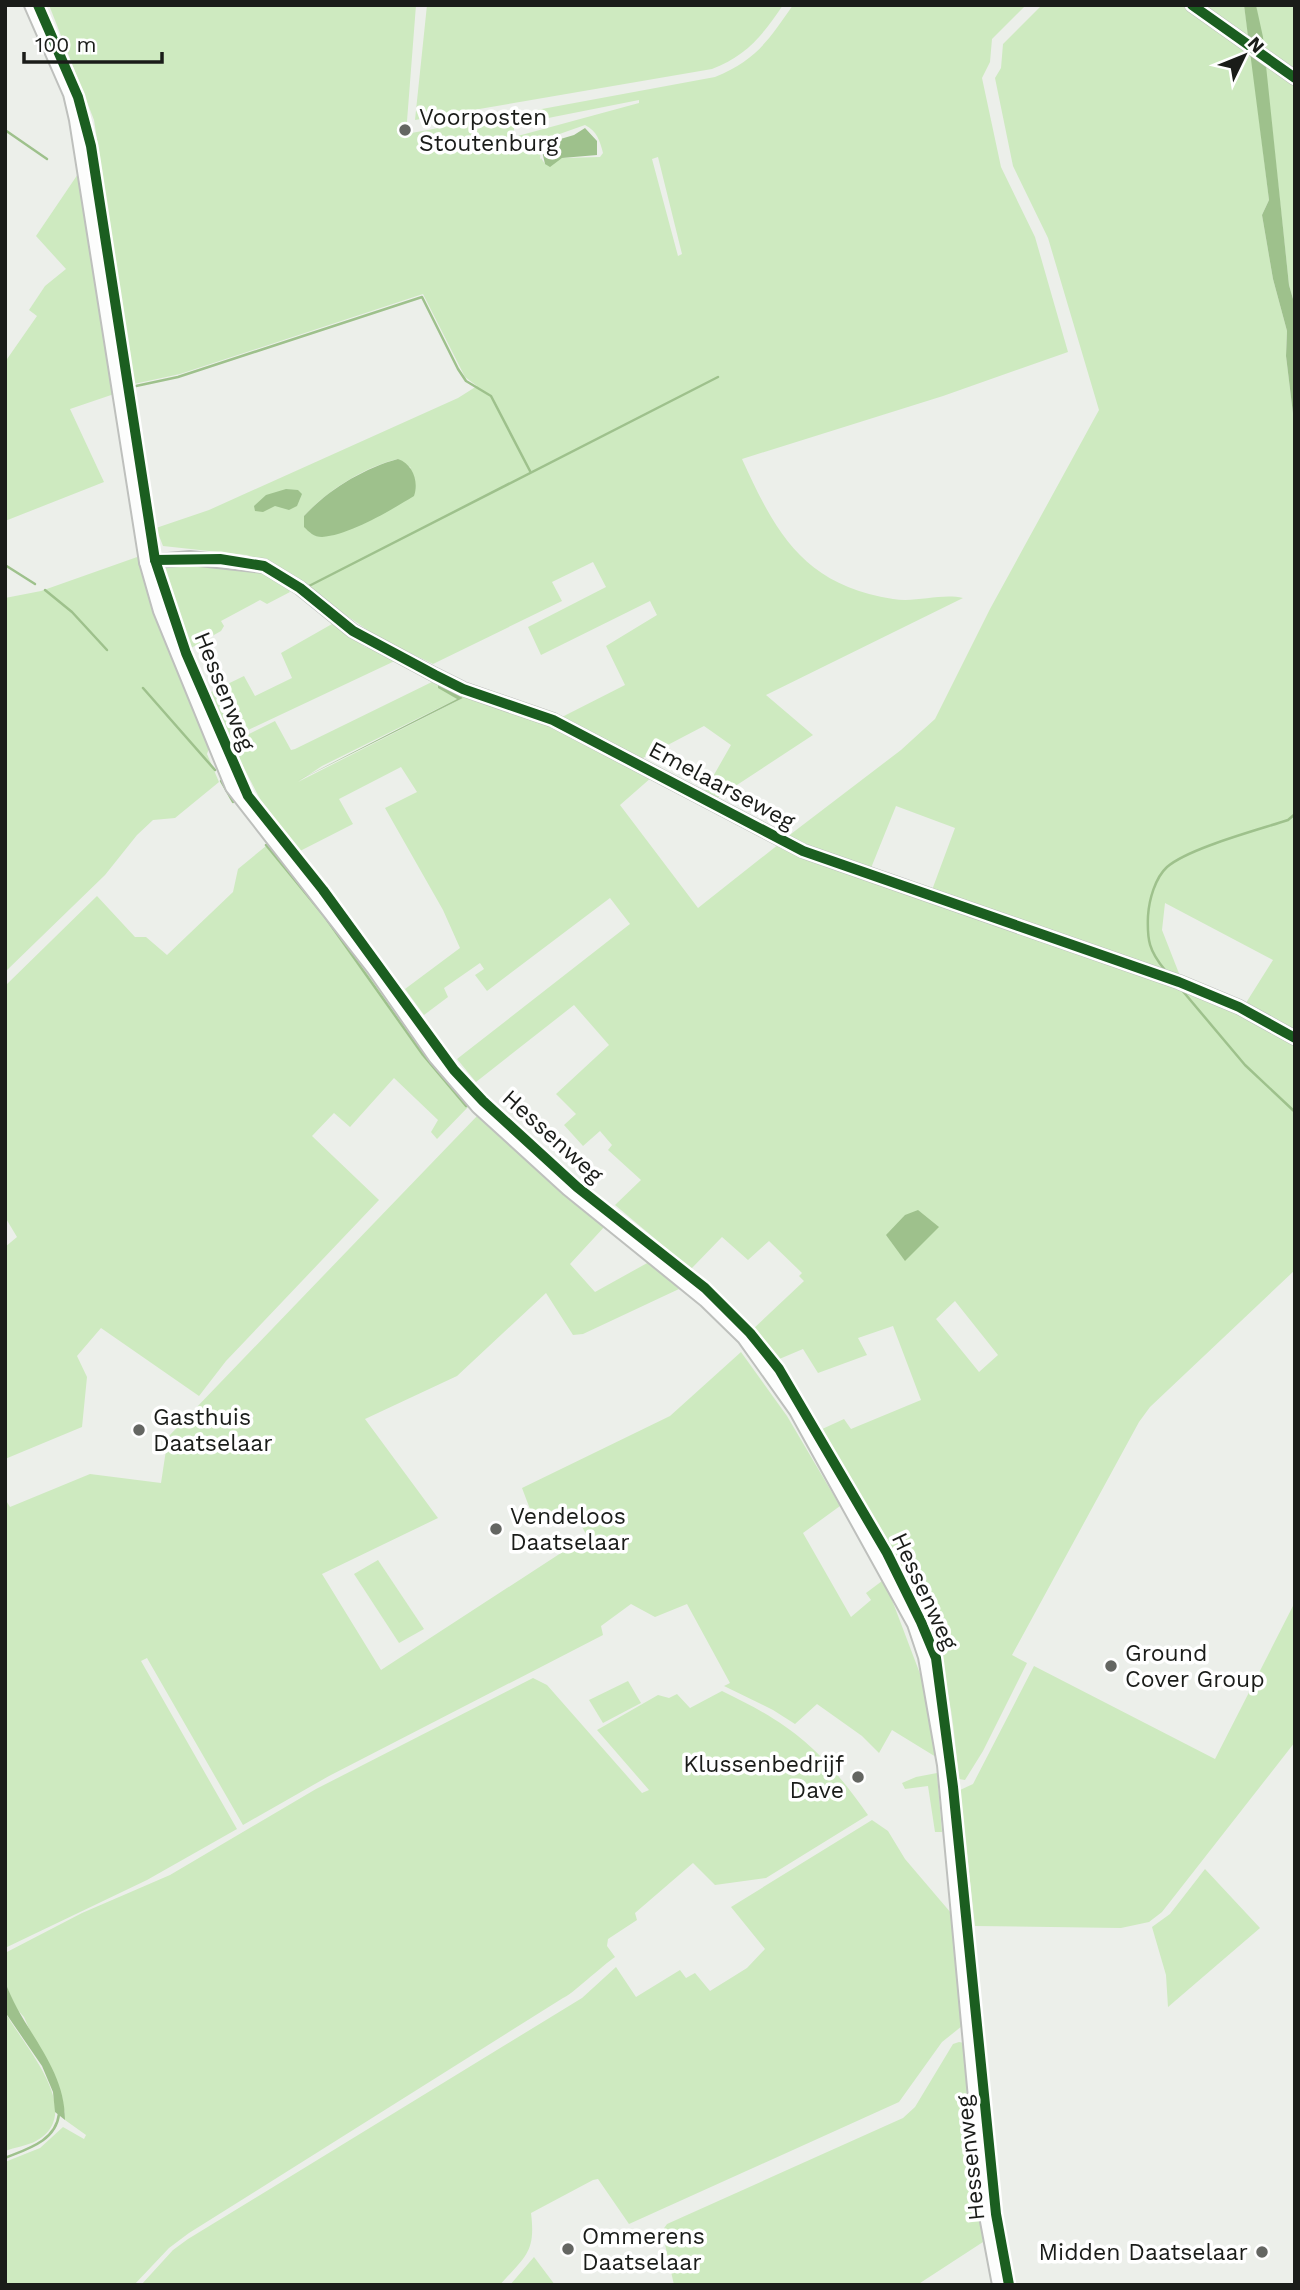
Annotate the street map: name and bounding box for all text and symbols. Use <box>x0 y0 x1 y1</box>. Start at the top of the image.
scale bar <box>24 21 163 65</box>
north arrow <box>1209 21 1279 91</box>
text: 100 m <box>35 32 97 57</box>
text: N <box>1243 32 1269 58</box>
place label: Voorposten Stoutenburg <box>419 104 559 157</box>
marker: Voorposten Stoutenburg <box>397 122 413 138</box>
street label: Hessenweg <box>188 628 261 755</box>
street label: Emelaarseweg <box>644 736 800 836</box>
street label: Hessenweg <box>497 1084 609 1189</box>
place label: Gasthuis Daatselaar <box>153 1404 273 1457</box>
marker: Gasthuis Daatselaar <box>131 1422 147 1438</box>
place label: Vendeloos Daatselaar <box>510 1503 630 1556</box>
marker: Vendeloos Daatselaar <box>488 1521 504 1537</box>
street label: Hessenweg <box>886 1528 964 1655</box>
place label: Ground Cover Group <box>1125 1640 1265 1693</box>
marker: Ground Cover Group <box>1103 1658 1119 1674</box>
place label: Klussenbedrijf Dave <box>683 1751 844 1804</box>
marker: Klussenbedrijf Dave <box>850 1769 866 1785</box>
street label: Hessenweg <box>950 2093 991 2222</box>
place label: Ommerens Daatselaar <box>582 2223 705 2276</box>
place label: Midden Daatselaar <box>1038 2239 1248 2266</box>
marker: Ommerens Daatselaar <box>560 2241 576 2257</box>
marker: Midden Daatselaar <box>1254 2244 1270 2260</box>

